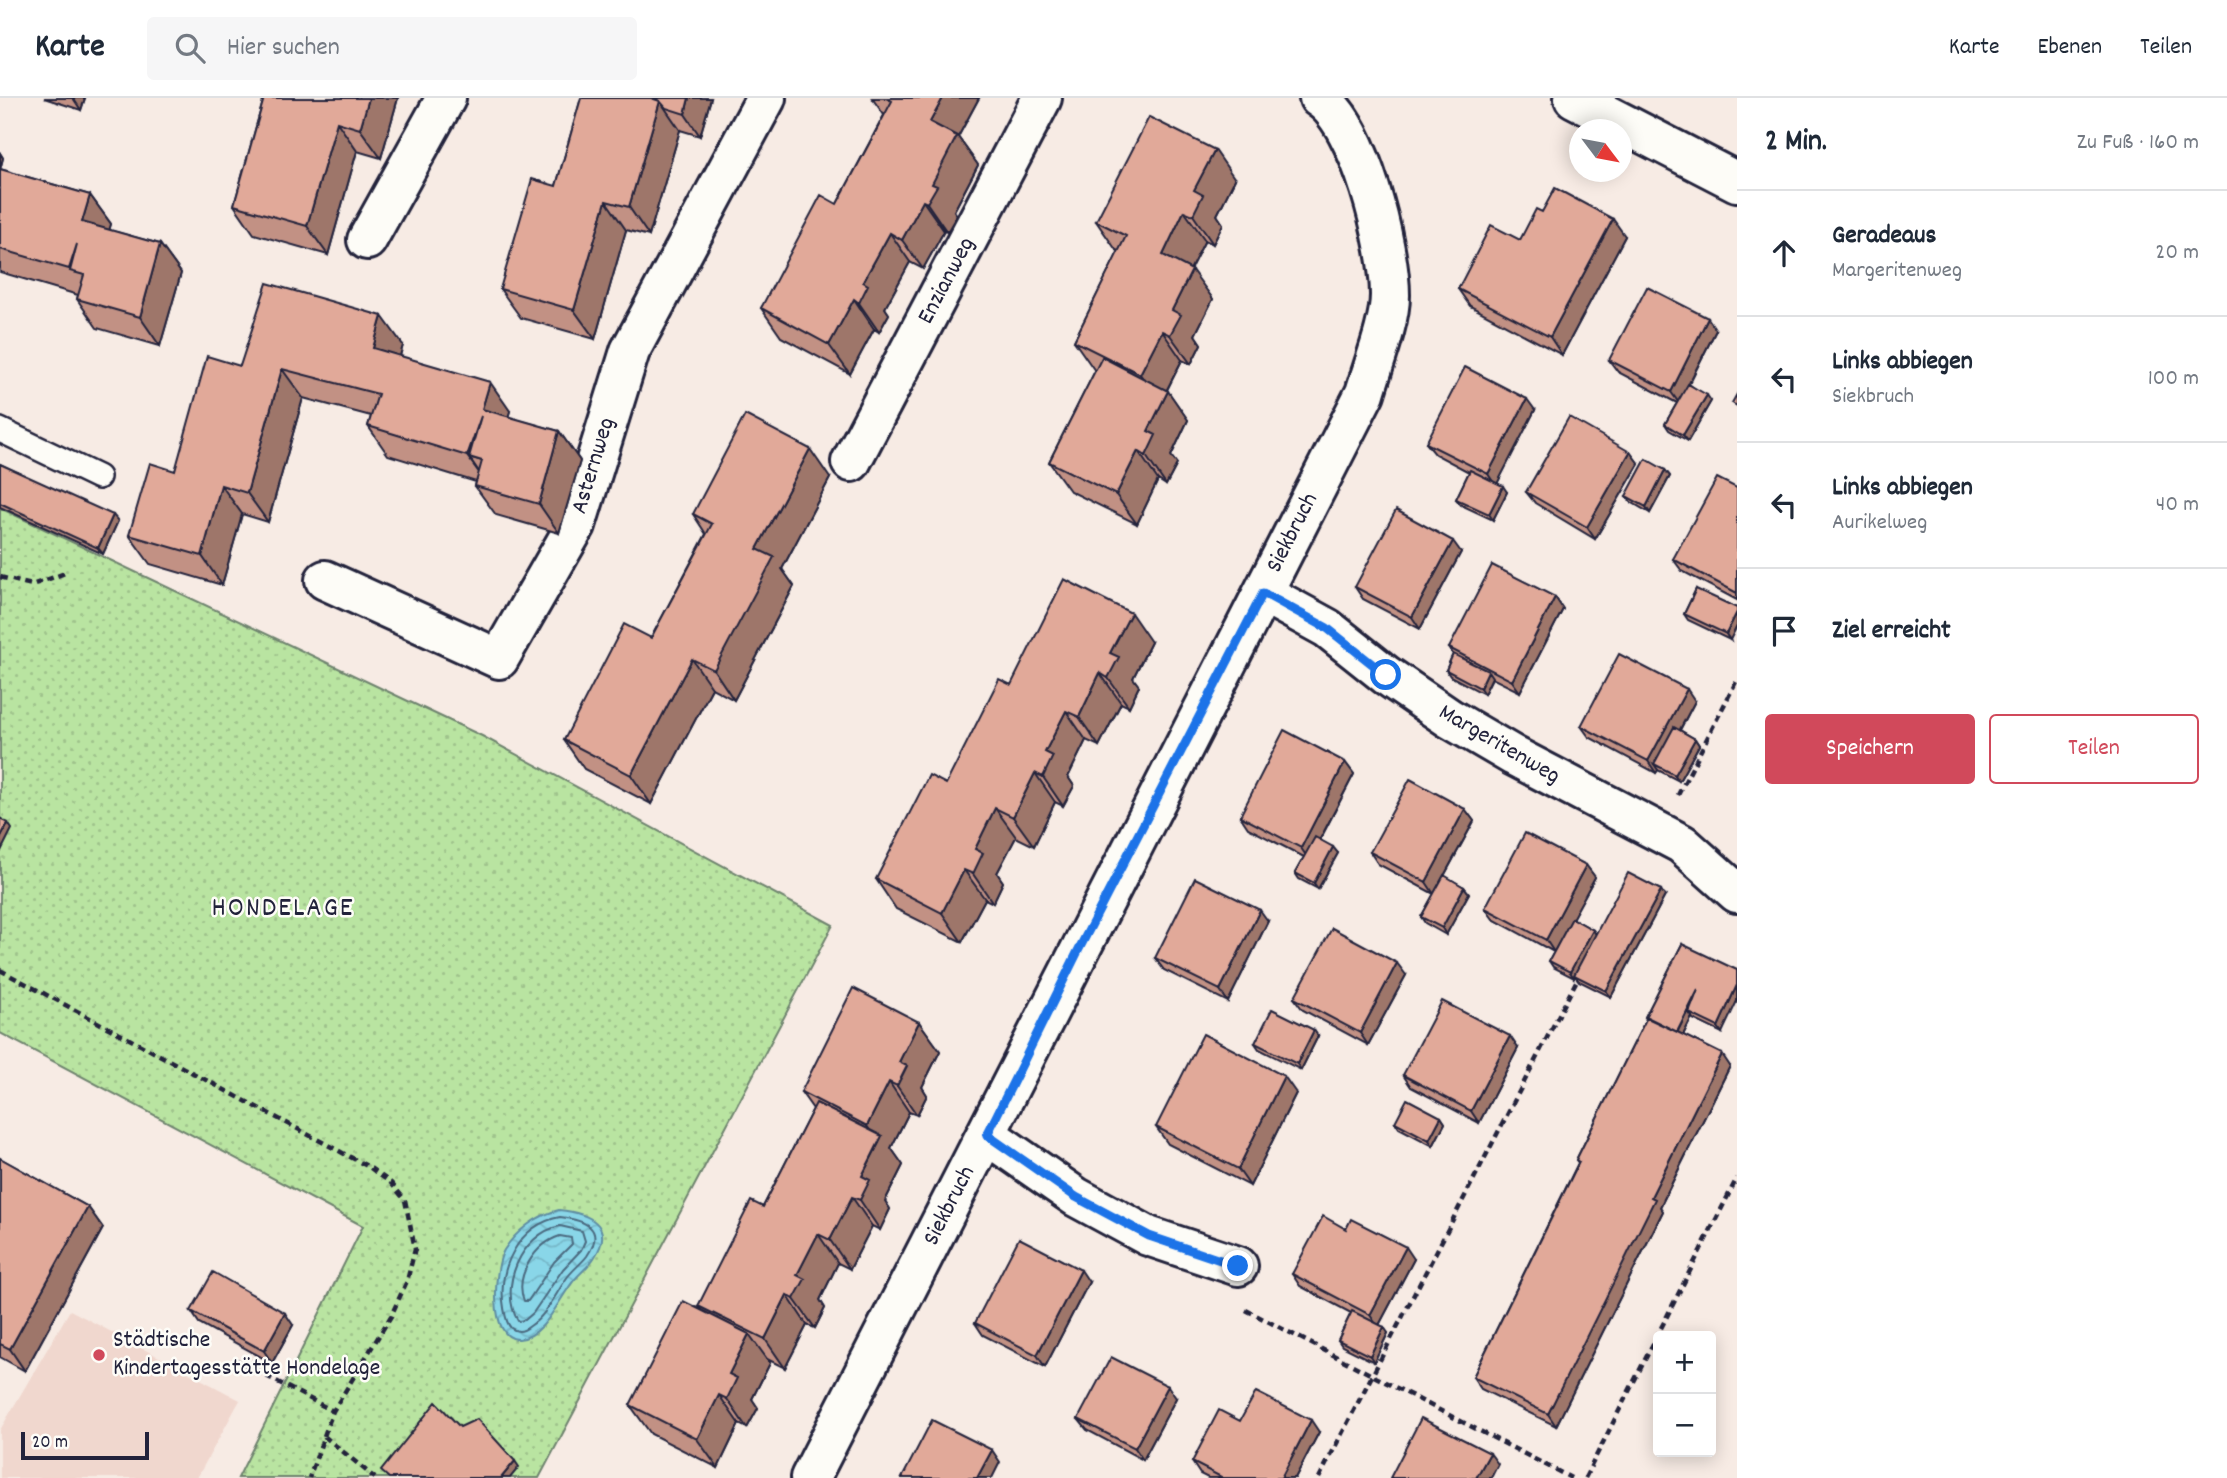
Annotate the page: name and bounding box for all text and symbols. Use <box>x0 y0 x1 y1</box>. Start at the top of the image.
search box <box>147 17 637 80</box>
text: Karte <box>35 25 105 72</box>
icon: search <box>171 29 209 67</box>
text: Hier suchen <box>227 30 340 67</box>
text: Karte <box>1949 31 1999 65</box>
text: Ebenen <box>2037 31 2102 65</box>
text: Teilen <box>2140 31 2192 65</box>
north arrow <box>1569 119 1632 182</box>
text: 2 Min. <box>1765 122 1827 165</box>
text: Zu Fuß · 160 m <box>2077 127 2199 160</box>
text: Geradeaus <box>1832 218 1936 255</box>
street label: Enzianweg <box>910 231 984 331</box>
icon: ahead <box>1765 234 1803 272</box>
text: 20 m <box>2155 237 2199 270</box>
text: Margeritenweg <box>1832 255 1962 288</box>
text: Links abbiegen <box>1832 344 1973 381</box>
icon: left <box>1765 360 1803 398</box>
text: 100 m <box>2148 363 2199 396</box>
text: Siekbruch <box>1832 381 1914 414</box>
street label: Asternweg <box>563 414 625 518</box>
text: Links abbiegen <box>1832 470 1973 507</box>
icon: left <box>1765 486 1803 524</box>
street label: Siekbruch <box>1258 487 1328 579</box>
text: 40 m <box>2156 489 2199 522</box>
text: Aurikelweg <box>1832 507 1927 540</box>
icon: arrive <box>1765 612 1803 650</box>
text: Ziel erreicht <box>1832 613 1951 650</box>
route start <box>1370 659 1401 690</box>
street label: Margeritenweg <box>1432 696 1566 794</box>
button: Speichern <box>1765 714 1975 784</box>
button: Teilen <box>1989 714 2199 784</box>
district label: HONDELAGE <box>212 890 355 930</box>
street label: Siekbruch <box>915 1160 985 1252</box>
route end <box>1222 1250 1253 1281</box>
place label: Städtische Kindertagesstätte Hondelage <box>113 1324 380 1386</box>
map controls <box>1653 1331 1716 1457</box>
button: + <box>1653 1331 1716 1394</box>
marker: Städtische Kindertagesstätte Hondelage <box>91 1347 107 1363</box>
button: − <box>1653 1394 1716 1457</box>
scale bar <box>21 1429 149 1461</box>
text: 20 m <box>32 1430 68 1457</box>

